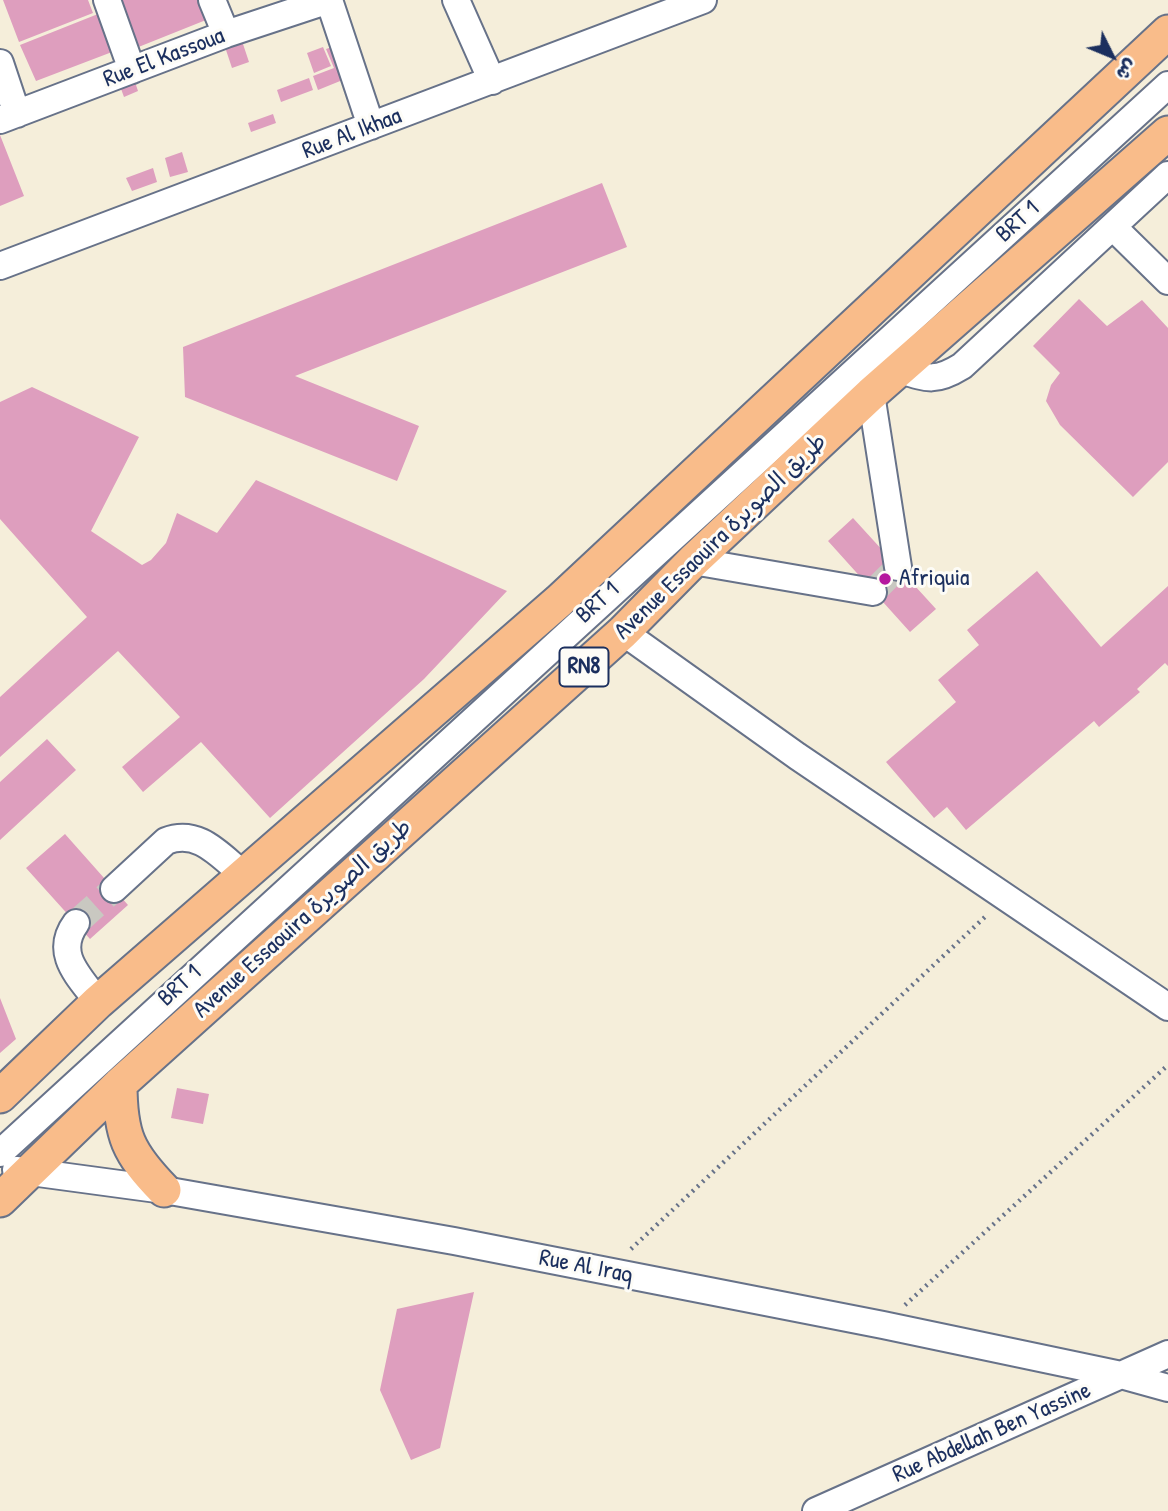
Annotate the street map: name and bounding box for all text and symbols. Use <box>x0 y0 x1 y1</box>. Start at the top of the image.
north arrow <box>1077 21 1147 91</box>
street label: Rue El Kassoua <box>99 22 229 94</box>
text: ش <box>1111 54 1144 87</box>
street label: Rue Al Ikhaa <box>298 102 406 166</box>
street label: BRT 1 <box>990 195 1046 249</box>
street label: Avenue Essaouira طريق الصويرة <box>609 428 833 646</box>
place label: Afriquia <box>899 565 969 593</box>
marker: Afriquia <box>877 571 893 587</box>
street label: BRT 1 <box>570 576 626 630</box>
road number: RN8 <box>560 648 608 687</box>
street label: Avenue Essaouira طريق الصويرة <box>188 813 418 1025</box>
street label: BRT 1 <box>152 959 208 1013</box>
street label: Rue Al Iraq <box>537 1244 635 1290</box>
street label: Rue Abdellah Ben Yassine <box>888 1376 1096 1490</box>

